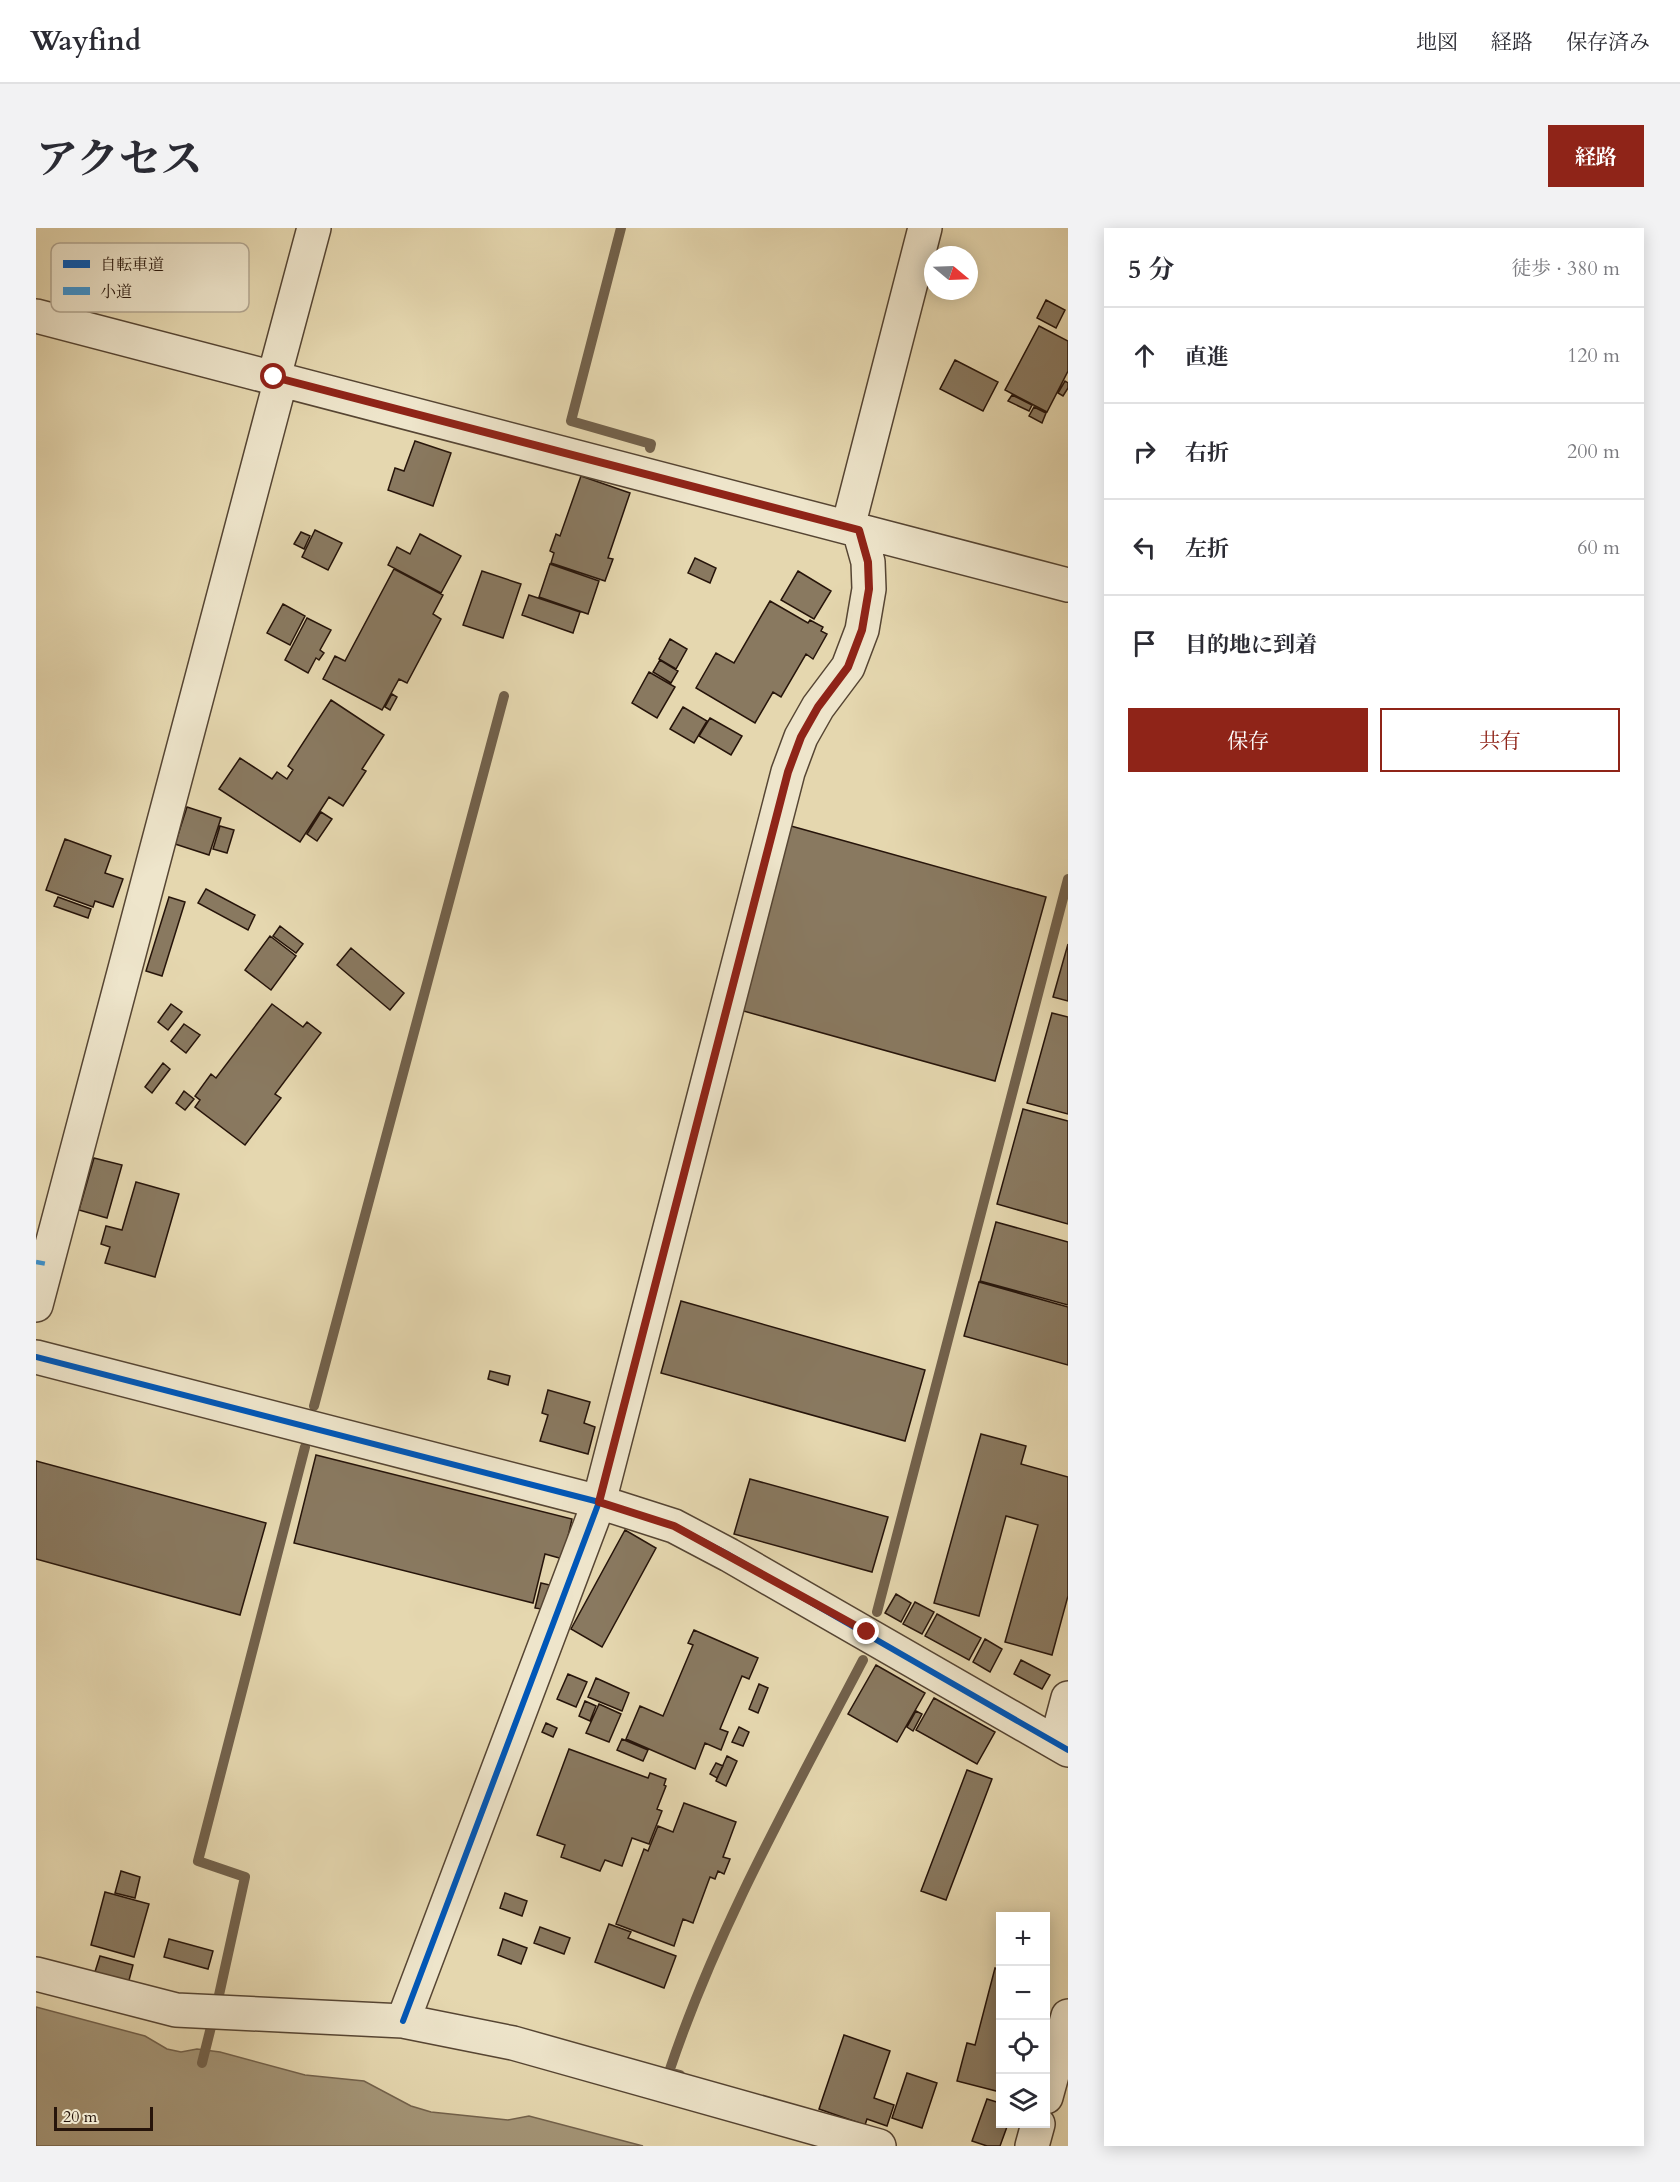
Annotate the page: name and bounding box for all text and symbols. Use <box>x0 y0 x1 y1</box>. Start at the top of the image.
text: Wayfind <box>30 22 141 60</box>
text: 地図 <box>1416 28 1458 57</box>
text: 経路 <box>1491 28 1533 57</box>
text: 保存済み <box>1566 28 1650 57</box>
button: 経路 <box>1548 125 1644 187</box>
text: アクセス <box>36 131 203 188</box>
legend <box>51 243 249 312</box>
north arrow <box>924 246 978 300</box>
text: 5 分 <box>1128 252 1174 287</box>
text: 自転車道 <box>100 254 164 276</box>
text: 徒歩 · 380 m <box>1511 255 1620 282</box>
text: 小道 <box>100 281 132 303</box>
icon: ahead <box>1128 339 1161 372</box>
text: 直進 <box>1185 342 1229 372</box>
text: 120 m <box>1567 342 1620 369</box>
route start <box>260 363 286 389</box>
icon: right <box>1128 435 1161 468</box>
text: 右折 <box>1185 438 1229 468</box>
text: 200 m <box>1567 438 1620 465</box>
icon: left <box>1128 531 1161 564</box>
text: 左折 <box>1185 534 1229 564</box>
text: 60 m <box>1577 534 1620 561</box>
icon: arrive <box>1128 627 1161 660</box>
text: 目的地に到着 <box>1185 630 1317 660</box>
button: 保存 <box>1128 708 1368 772</box>
button: 共有 <box>1380 708 1620 772</box>
route end <box>853 1618 879 1644</box>
map controls <box>996 1912 1050 2128</box>
button: + <box>996 1912 1050 1966</box>
button: − <box>996 1966 1050 2020</box>
button: locate <box>996 2020 1050 2074</box>
button: layers <box>996 2074 1050 2128</box>
scale bar <box>54 2104 153 2132</box>
text: 20 m <box>63 2106 97 2128</box>

